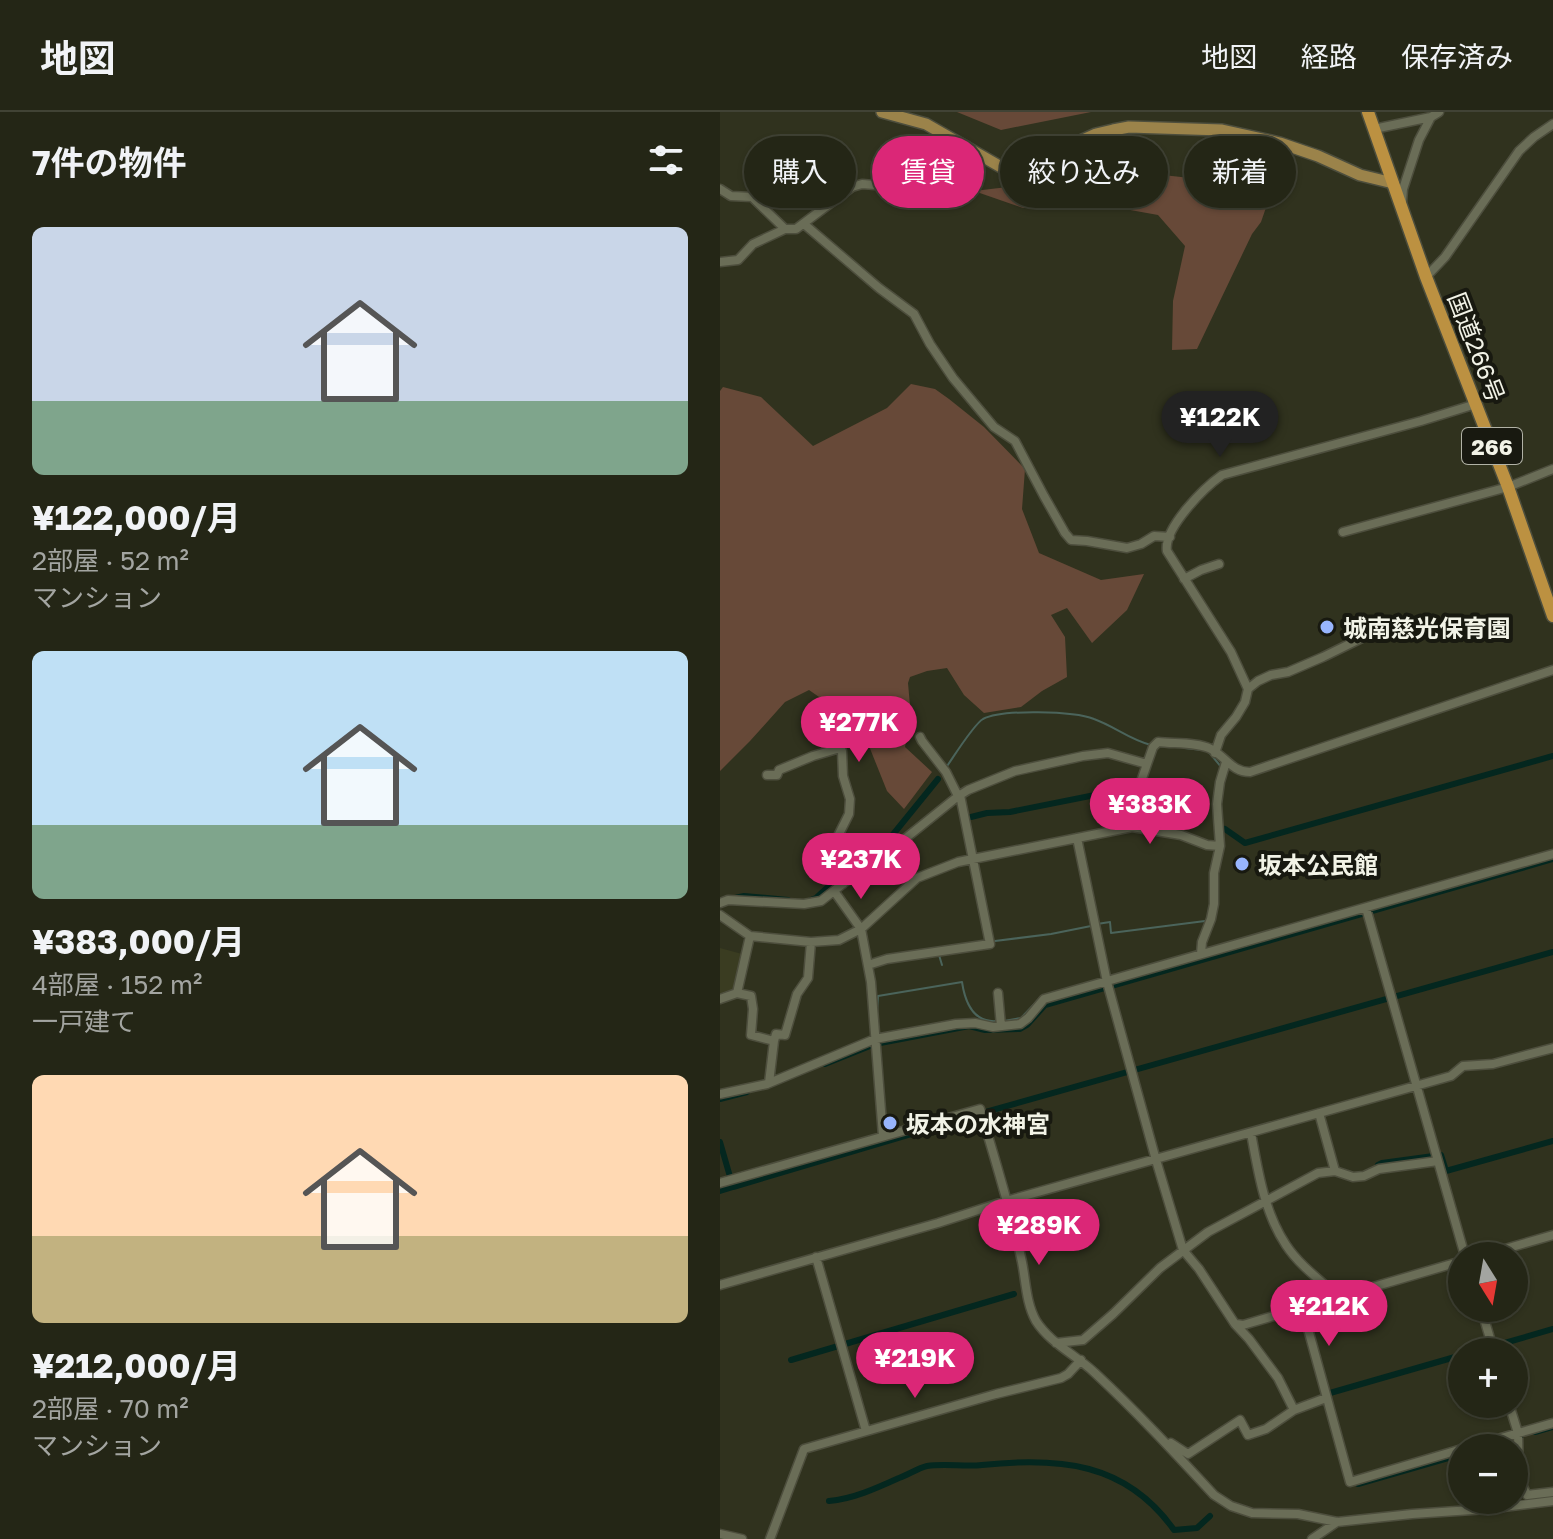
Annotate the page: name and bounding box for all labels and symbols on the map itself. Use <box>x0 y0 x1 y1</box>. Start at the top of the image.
street label: 国道266号 <box>1443 288 1511 406</box>
pin: ¥122K <box>1164 391 1276 459</box>
road number: 266 <box>1462 428 1522 464</box>
place label: 城南慈光保育園 <box>1343 613 1511 642</box>
marker: 城南慈光保育園 <box>1318 618 1336 636</box>
pin: ¥277K <box>803 696 915 764</box>
pin: ¥383K <box>1094 778 1206 846</box>
pin: ¥237K <box>805 833 917 901</box>
place label: 坂本公民館 <box>1258 850 1378 879</box>
marker: 坂本公民館 <box>1233 855 1251 873</box>
place label: 坂本の水神宮 <box>906 1109 1050 1138</box>
marker: 坂本の水神宮 <box>881 1114 899 1132</box>
pin: ¥289K <box>983 1199 1095 1267</box>
north arrow <box>1448 1242 1528 1322</box>
pin: ¥212K <box>1273 1280 1385 1348</box>
pin: ¥219K <box>859 1332 971 1400</box>

